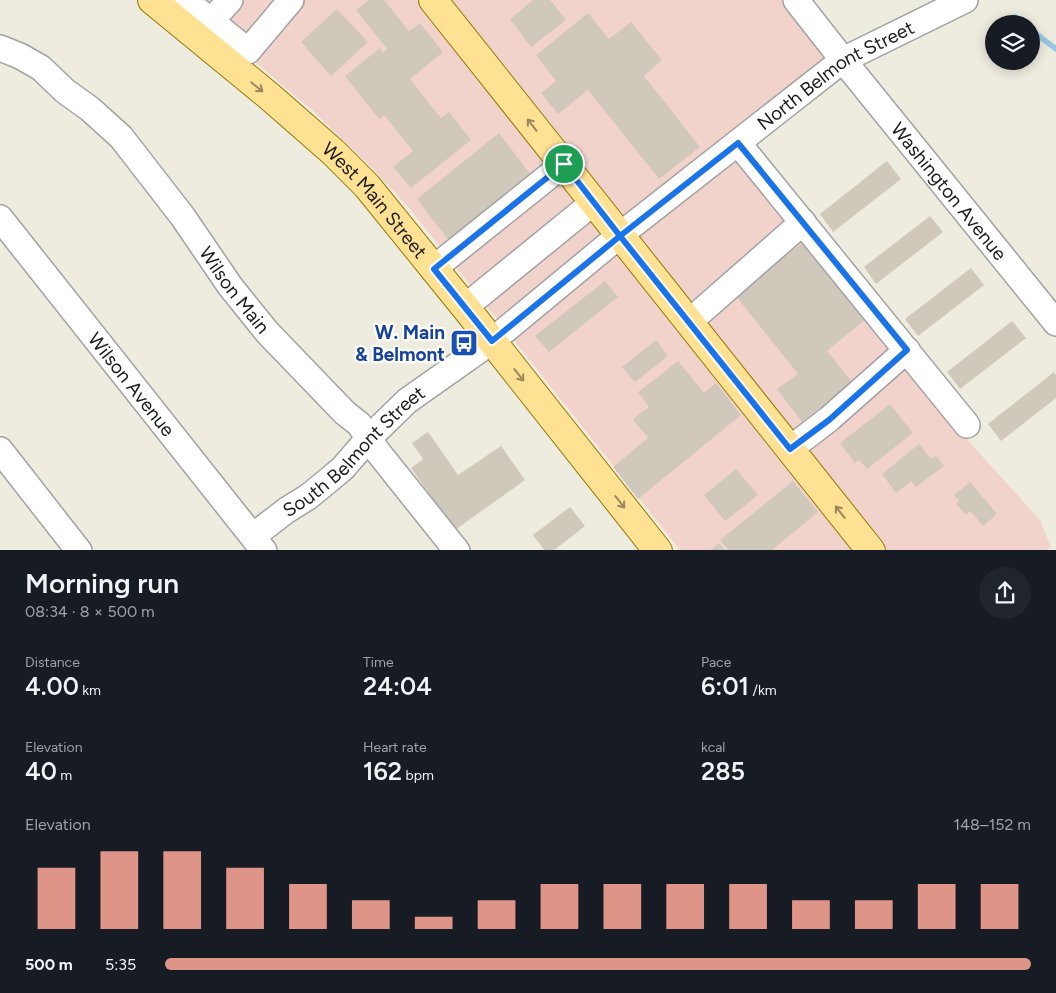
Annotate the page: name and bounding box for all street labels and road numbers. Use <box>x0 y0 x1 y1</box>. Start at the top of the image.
street label: North Belmont Street <box>752 15 918 135</box>
street label: Washington Avenue <box>887 118 1012 265</box>
street label: West Main Street <box>318 137 432 263</box>
street label: Wilson Main <box>195 242 275 338</box>
street label: Wilson Avenue <box>83 327 180 441</box>
street label: South Belmont Street <box>278 381 429 521</box>

